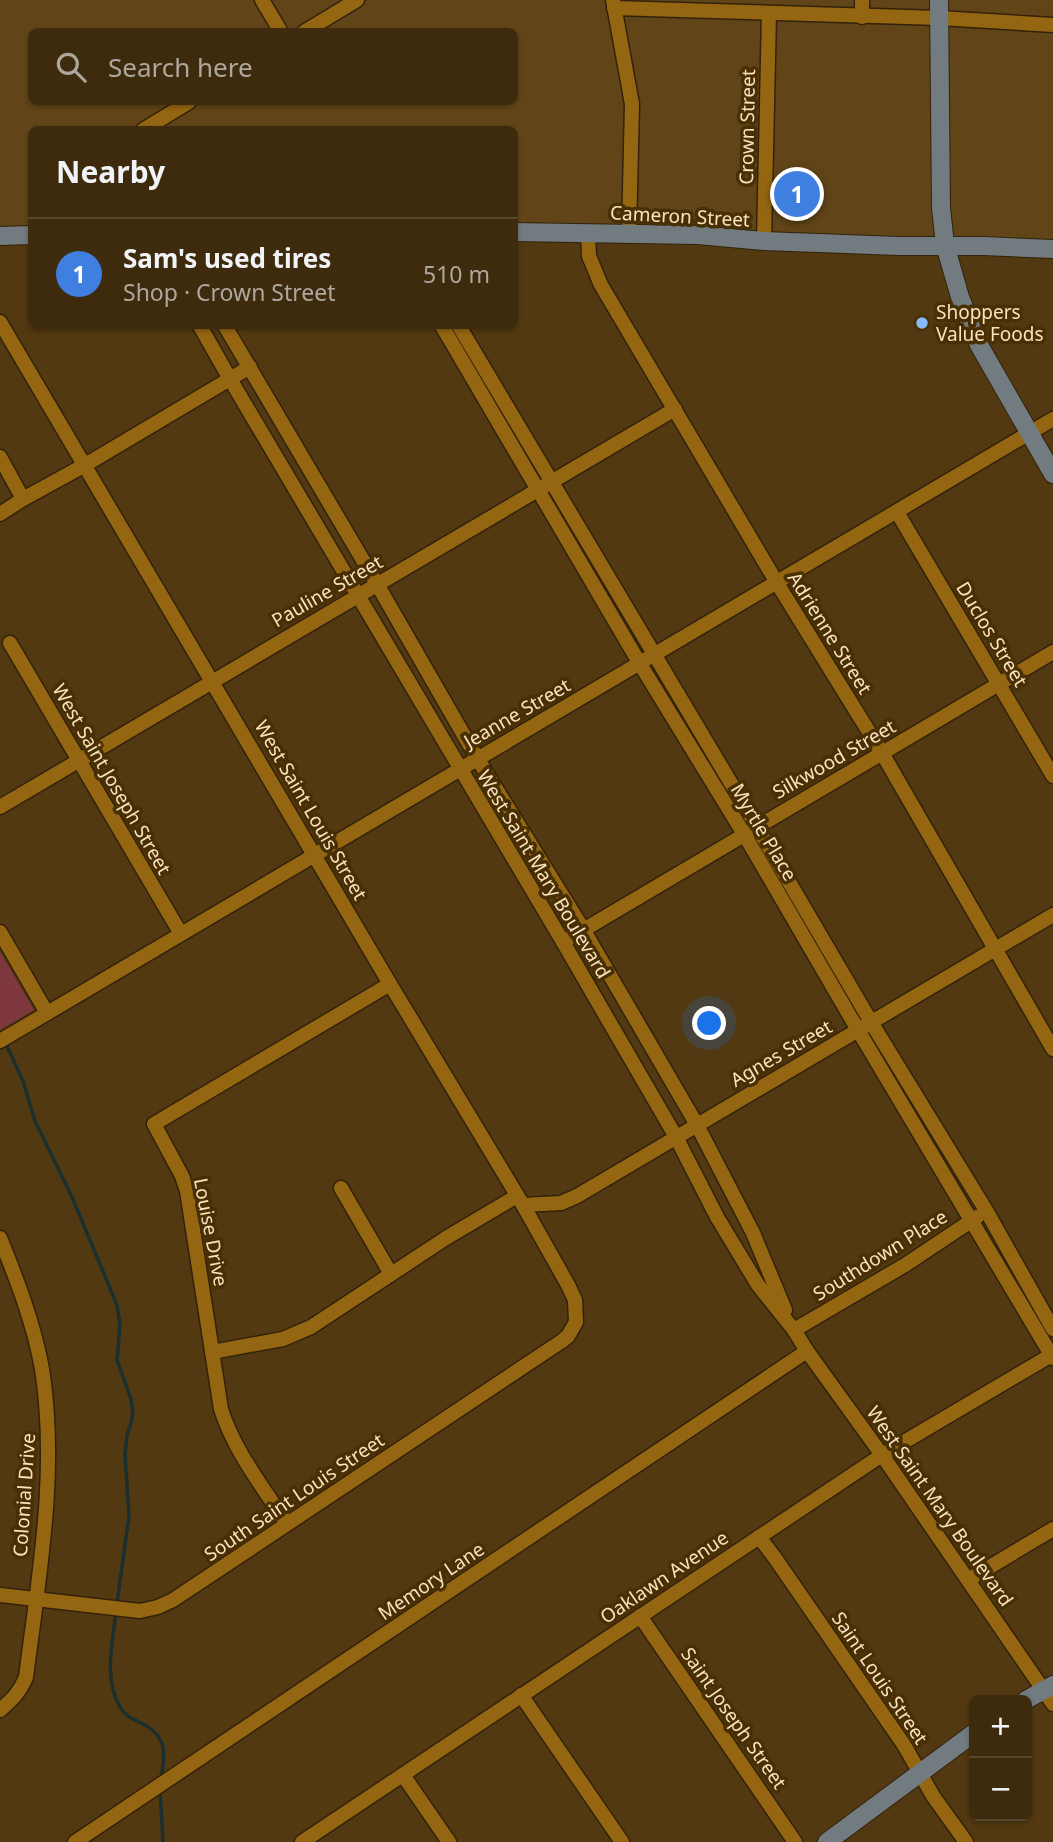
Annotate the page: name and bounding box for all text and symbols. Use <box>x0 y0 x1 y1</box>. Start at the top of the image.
search box <box>28 28 518 105</box>
icon: search <box>52 48 90 86</box>
text: Search here <box>108 49 253 85</box>
street label: Crown Street <box>733 69 761 185</box>
text: Nearby <box>56 151 165 192</box>
pin: 1 <box>774 168 820 220</box>
street label: Cameron Street <box>609 199 751 233</box>
text: Sam's used tires <box>123 240 331 276</box>
text: 1 <box>72 258 86 290</box>
text: 510 m <box>423 258 490 290</box>
text: Shop · Crown Street <box>123 276 336 308</box>
place label: Shoppers Value Foods <box>936 299 1044 347</box>
marker: Shoppers Value Foods <box>914 315 930 331</box>
street label: Pauline Street <box>267 549 387 633</box>
street label: Adrienne Street <box>782 567 878 699</box>
street label: Duclos Street <box>950 577 1034 691</box>
street label: Jeanne Street <box>457 672 575 755</box>
street label: West Saint Joseph Street <box>47 679 177 879</box>
street label: Silkwood Street <box>768 713 900 805</box>
street label: West Saint Louis Street <box>249 715 373 905</box>
street label: West Saint Mary Boulevard <box>471 765 617 983</box>
street label: Myrtle Place <box>725 779 803 885</box>
your location <box>692 1006 726 1040</box>
street label: Agnes Street <box>725 1013 837 1093</box>
street label: Louise Drive <box>188 1176 234 1288</box>
street label: Southdown Place <box>808 1203 952 1307</box>
street label: West Saint Mary Boulevard <box>861 1401 1019 1611</box>
street label: South Saint Louis Street <box>199 1427 389 1567</box>
street label: Colonial Drive <box>7 1432 41 1558</box>
street label: Oaklawn Avenue <box>595 1524 733 1630</box>
street label: Memory Lane <box>373 1536 489 1626</box>
street label: Saint Louis Street <box>826 1607 934 1750</box>
street label: Saint Joseph Street <box>675 1642 793 1794</box>
map controls <box>969 1695 1032 1821</box>
button: + <box>969 1695 1032 1758</box>
button: − <box>969 1758 1032 1821</box>

